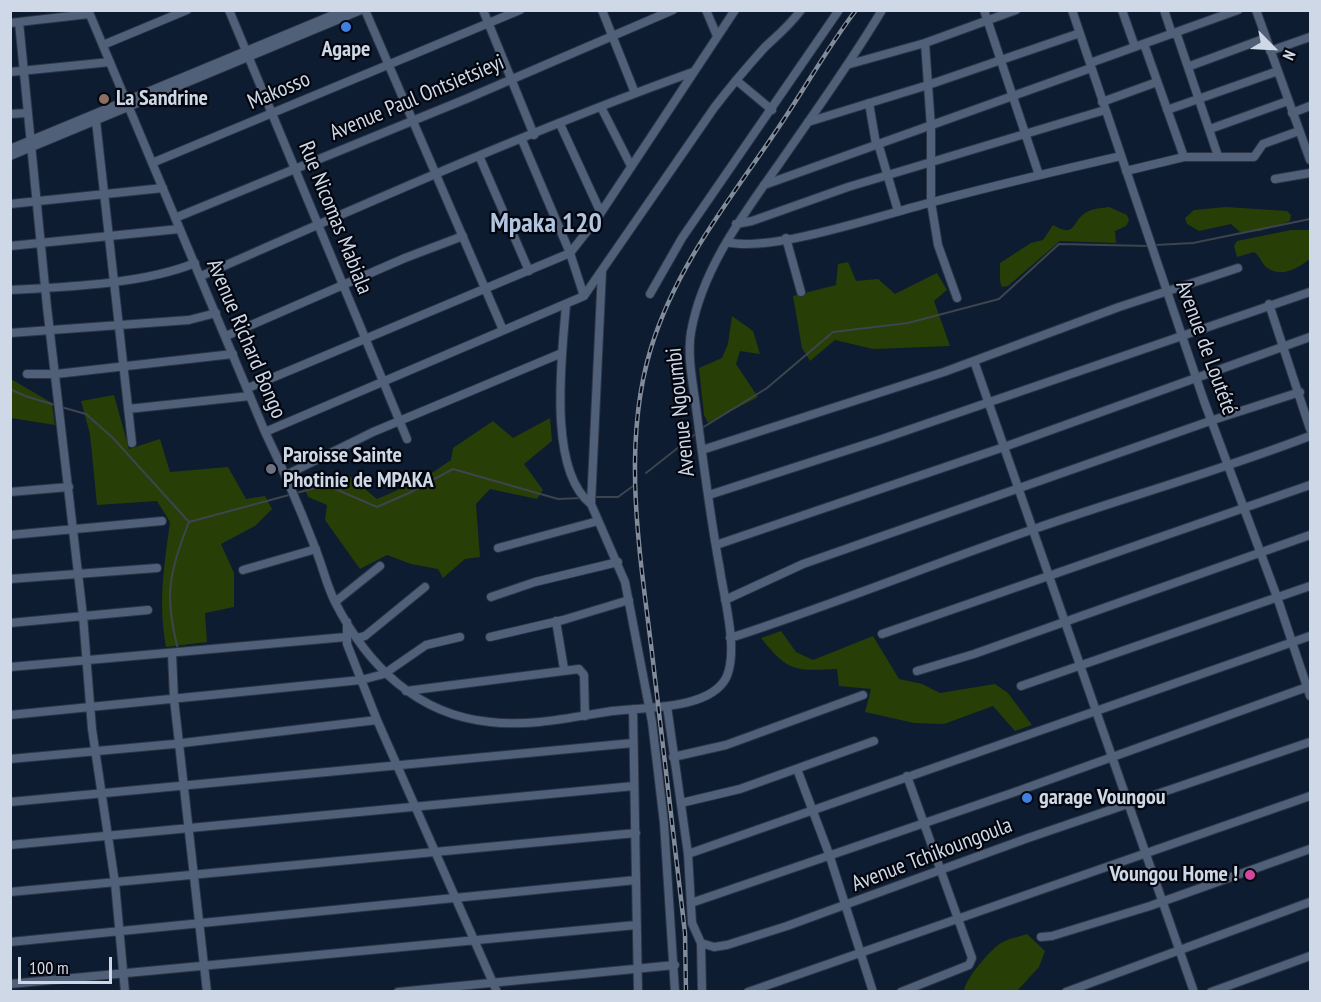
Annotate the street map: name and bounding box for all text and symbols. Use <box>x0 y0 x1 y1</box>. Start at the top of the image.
north arrow <box>1243 18 1303 78</box>
marker: Agape <box>339 20 353 34</box>
place label: Agape <box>322 37 370 63</box>
text: N <box>1279 47 1300 63</box>
street label: Avenue Paul Ontsietsieyi <box>326 49 508 147</box>
street label: Makosso <box>244 66 314 116</box>
place label: La Sandrine <box>116 86 208 112</box>
marker: La Sandrine <box>97 92 111 106</box>
street label: Rue Nicomas Mabiala <box>292 138 378 298</box>
district label: Mpaka 120 <box>490 207 602 241</box>
street label: Avenue Richard Bongo <box>201 255 291 423</box>
street label: Avenue de Loutété <box>1170 277 1242 419</box>
street label: Avenue Ngoumbi <box>661 346 701 478</box>
place label: Paroisse Sainte Photinie de MPAKA <box>283 443 434 494</box>
marker: Paroisse Sainte Photinie de MPAKA <box>264 462 278 476</box>
place label: garage Voungou <box>1039 785 1166 811</box>
marker: garage Voungou <box>1020 791 1034 805</box>
street label: Avenue Tchikoungoula <box>848 812 1016 898</box>
place label: Voungou Home ! <box>1109 862 1238 888</box>
marker: Voungou Home ! <box>1243 868 1257 882</box>
scale bar <box>21 945 116 983</box>
text: 100 m <box>29 956 69 979</box>

